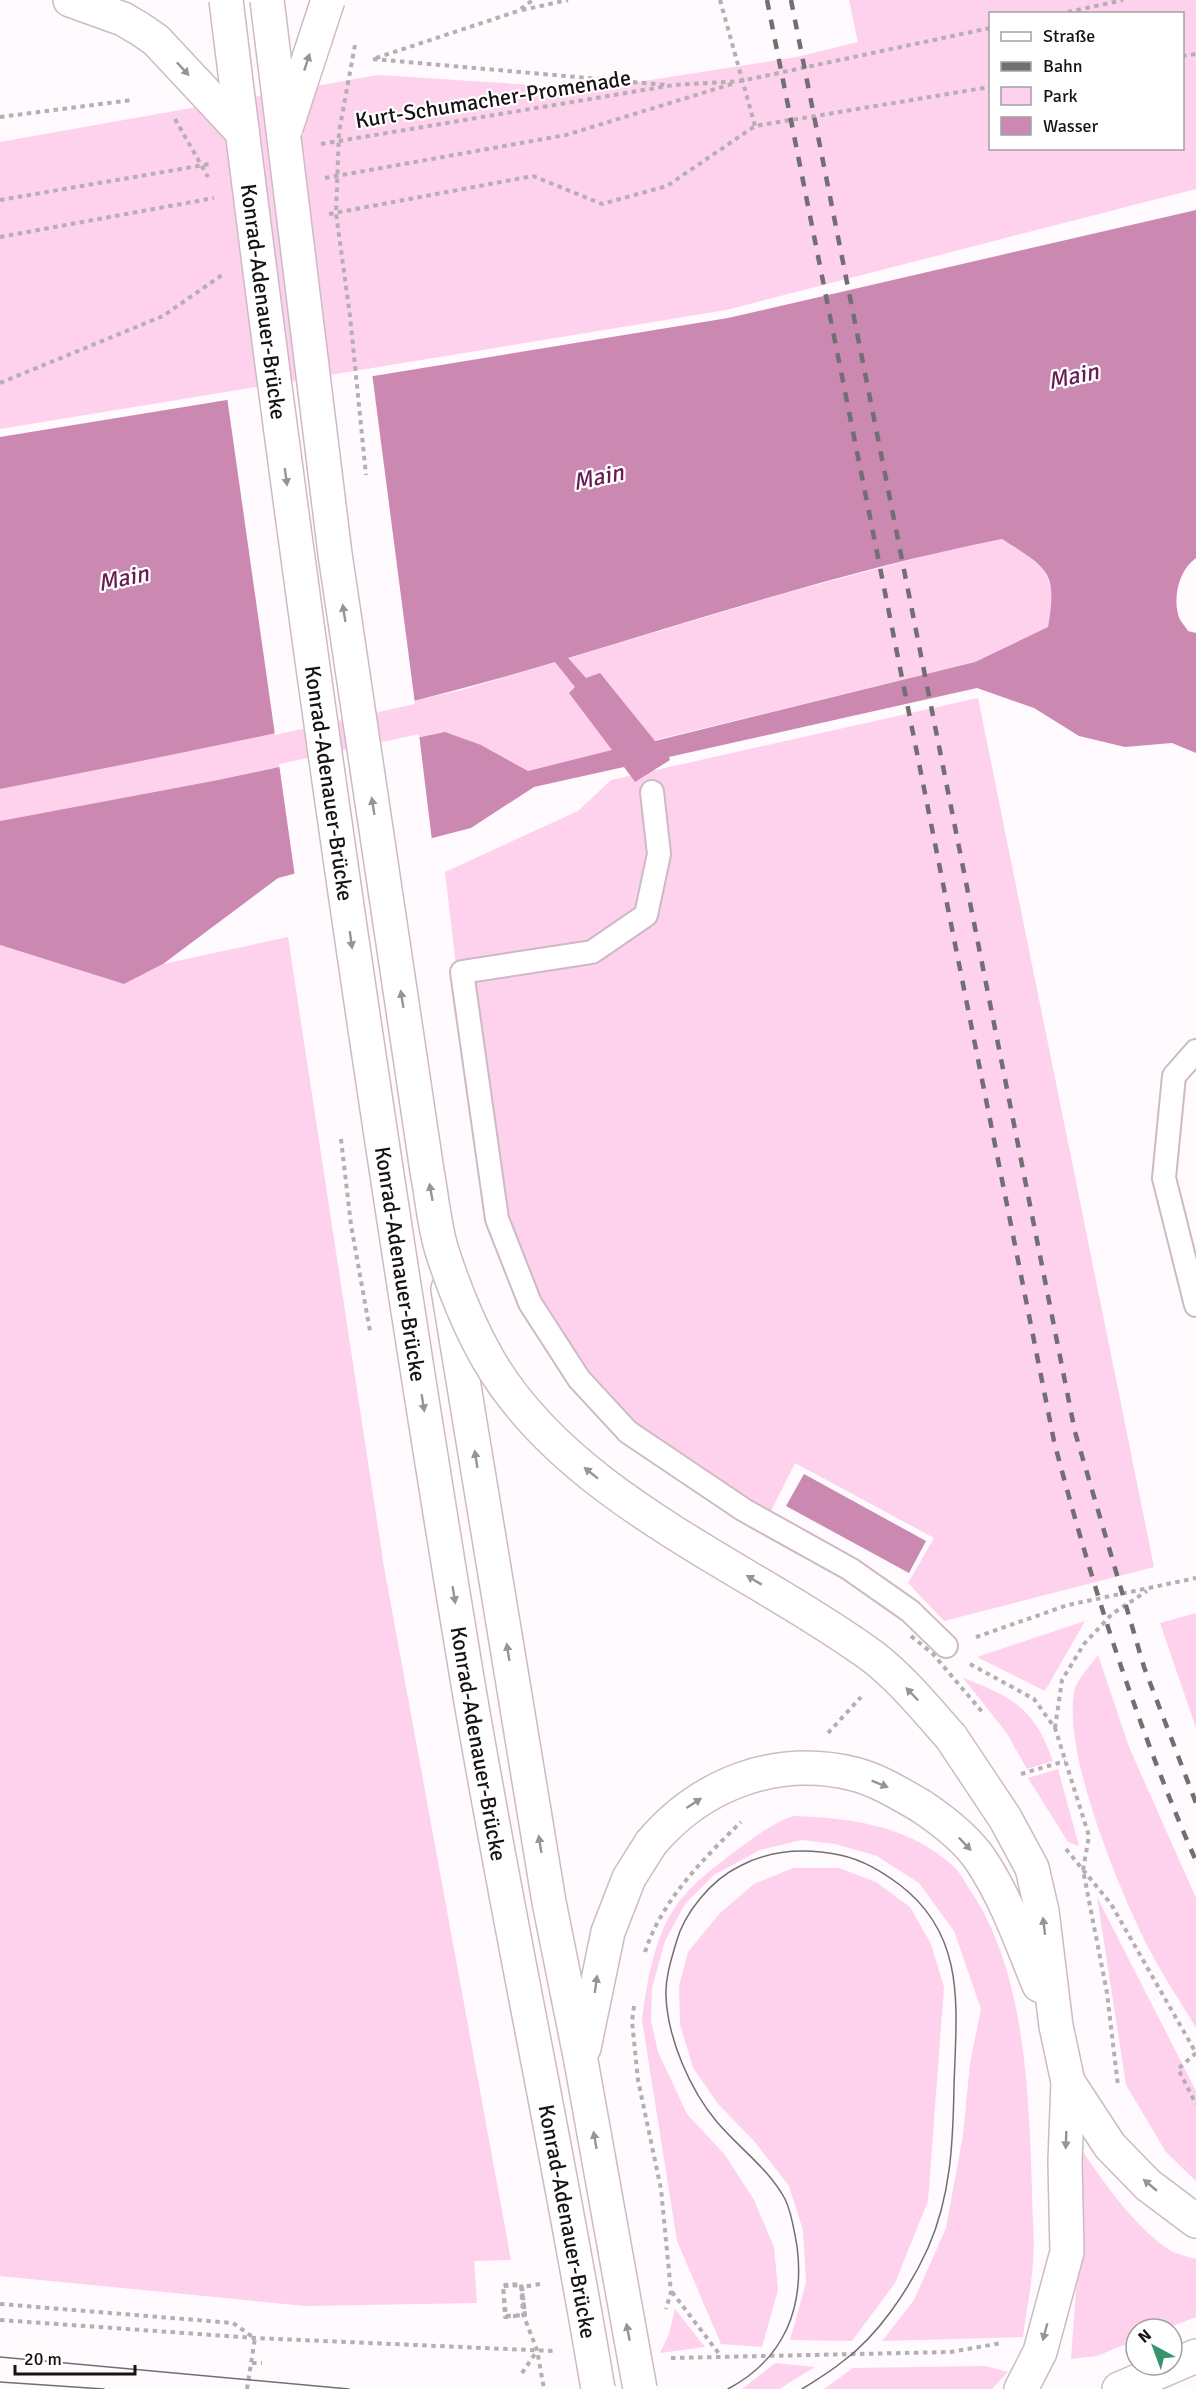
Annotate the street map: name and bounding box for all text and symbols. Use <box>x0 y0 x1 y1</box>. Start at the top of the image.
legend <box>989 12 1184 150</box>
text: Straße <box>1043 25 1095 47</box>
one-way arrow <box>303 53 312 71</box>
text: Bahn <box>1043 55 1083 77</box>
one-way arrow <box>176 61 189 76</box>
street label: Kurt-Schumacher-Promenade <box>353 64 633 134</box>
text: Park <box>1043 85 1078 107</box>
text: Wasser <box>1043 115 1099 137</box>
street label: Konrad-Adenauer-Brücke <box>235 182 293 421</box>
water label: Main <box>1045 356 1102 396</box>
water label: Main <box>570 457 627 497</box>
one-way arrow <box>281 467 290 486</box>
water label: Main <box>95 558 152 598</box>
one-way arrow <box>339 604 348 623</box>
street label: Konrad-Adenauer-Brücke <box>299 664 360 903</box>
one-way arrow <box>368 796 377 815</box>
one-way arrow <box>346 931 355 950</box>
one-way arrow <box>397 989 406 1008</box>
street label: Konrad-Adenauer-Brücke <box>369 1144 432 1383</box>
one-way arrow <box>426 1182 435 1201</box>
one-way arrow <box>419 1393 428 1412</box>
one-way arrow <box>472 1450 481 1469</box>
one-way arrow <box>583 1467 599 1480</box>
one-way arrow <box>746 1575 762 1586</box>
one-way arrow <box>450 1586 459 1605</box>
street label: Konrad-Adenauer-Brücke <box>445 1624 513 1863</box>
one-way arrow <box>503 1642 512 1661</box>
one-way arrow <box>905 1686 919 1701</box>
one-way arrow <box>871 1779 889 1789</box>
one-way arrow <box>686 1798 702 1809</box>
one-way arrow <box>535 1835 544 1854</box>
one-way arrow <box>958 1836 972 1851</box>
one-way arrow <box>1039 1916 1048 1935</box>
one-way arrow <box>592 1974 601 1993</box>
street label: Konrad-Adenauer-Brücke <box>533 2102 603 2341</box>
one-way arrow <box>590 2130 599 2149</box>
one-way arrow <box>1061 2131 1071 2150</box>
one-way arrow <box>1142 2179 1158 2192</box>
north arrow <box>1124 2317 1184 2377</box>
one-way arrow <box>623 2322 632 2341</box>
one-way arrow <box>1040 2323 1050 2341</box>
text: N <box>1134 2325 1156 2348</box>
scale bar <box>15 2338 135 2376</box>
text: 20 m <box>24 2348 62 2370</box>

